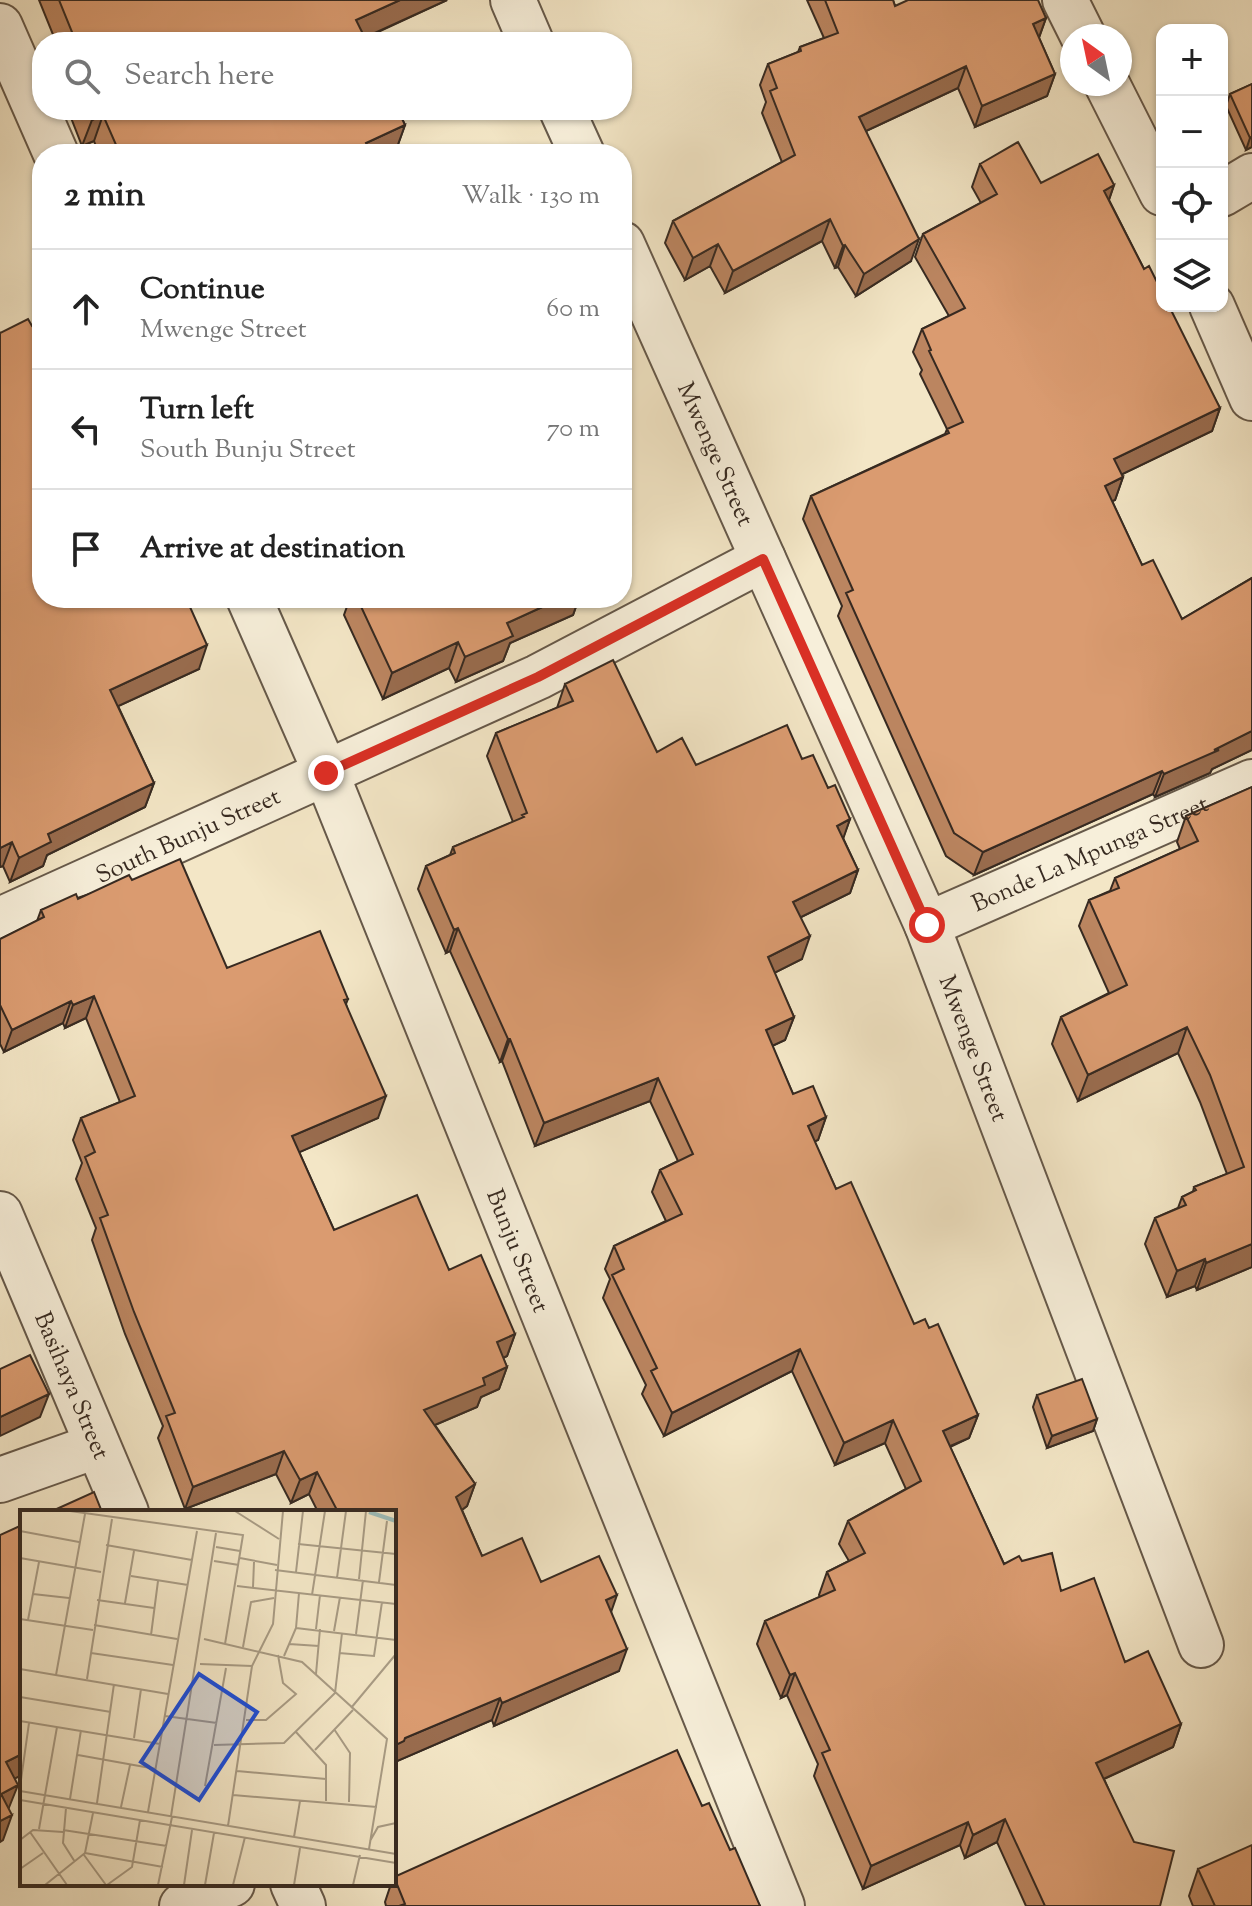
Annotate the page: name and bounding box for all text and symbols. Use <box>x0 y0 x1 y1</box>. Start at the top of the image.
north arrow <box>1060 24 1132 96</box>
map controls <box>1156 24 1228 312</box>
button: + <box>1156 24 1228 96</box>
search box <box>32 32 632 120</box>
icon: search <box>60 54 104 98</box>
text: Search here <box>124 55 274 98</box>
button: − <box>1156 96 1228 168</box>
button: locate <box>1156 168 1228 240</box>
text: 2 min <box>64 172 145 221</box>
text: Walk · 130 m <box>461 178 600 215</box>
button: layers <box>1156 240 1228 312</box>
text: Continue <box>140 269 265 312</box>
icon: ahead <box>64 287 108 331</box>
text: 60 m <box>546 291 600 328</box>
text: Mwenge Street <box>140 312 307 349</box>
street label: Mwenge Street <box>667 377 761 532</box>
text: Turn left <box>140 389 254 432</box>
icon: left <box>64 407 108 451</box>
text: 70 m <box>547 411 600 448</box>
text: South Bunju Street <box>140 432 356 469</box>
icon: arrive <box>64 527 108 571</box>
text: Arrive at destination <box>140 528 405 571</box>
route end <box>308 755 344 791</box>
street label: South Bunju Street <box>91 781 286 893</box>
street label: Bonde La Mpunga Street <box>967 788 1214 922</box>
route start <box>909 907 945 943</box>
street label: Mwenge Street <box>929 971 1015 1127</box>
street label: Bunju Street <box>476 1184 556 1318</box>
street label: Basihaya Street <box>24 1307 117 1465</box>
inset map <box>20 1510 396 1886</box>

